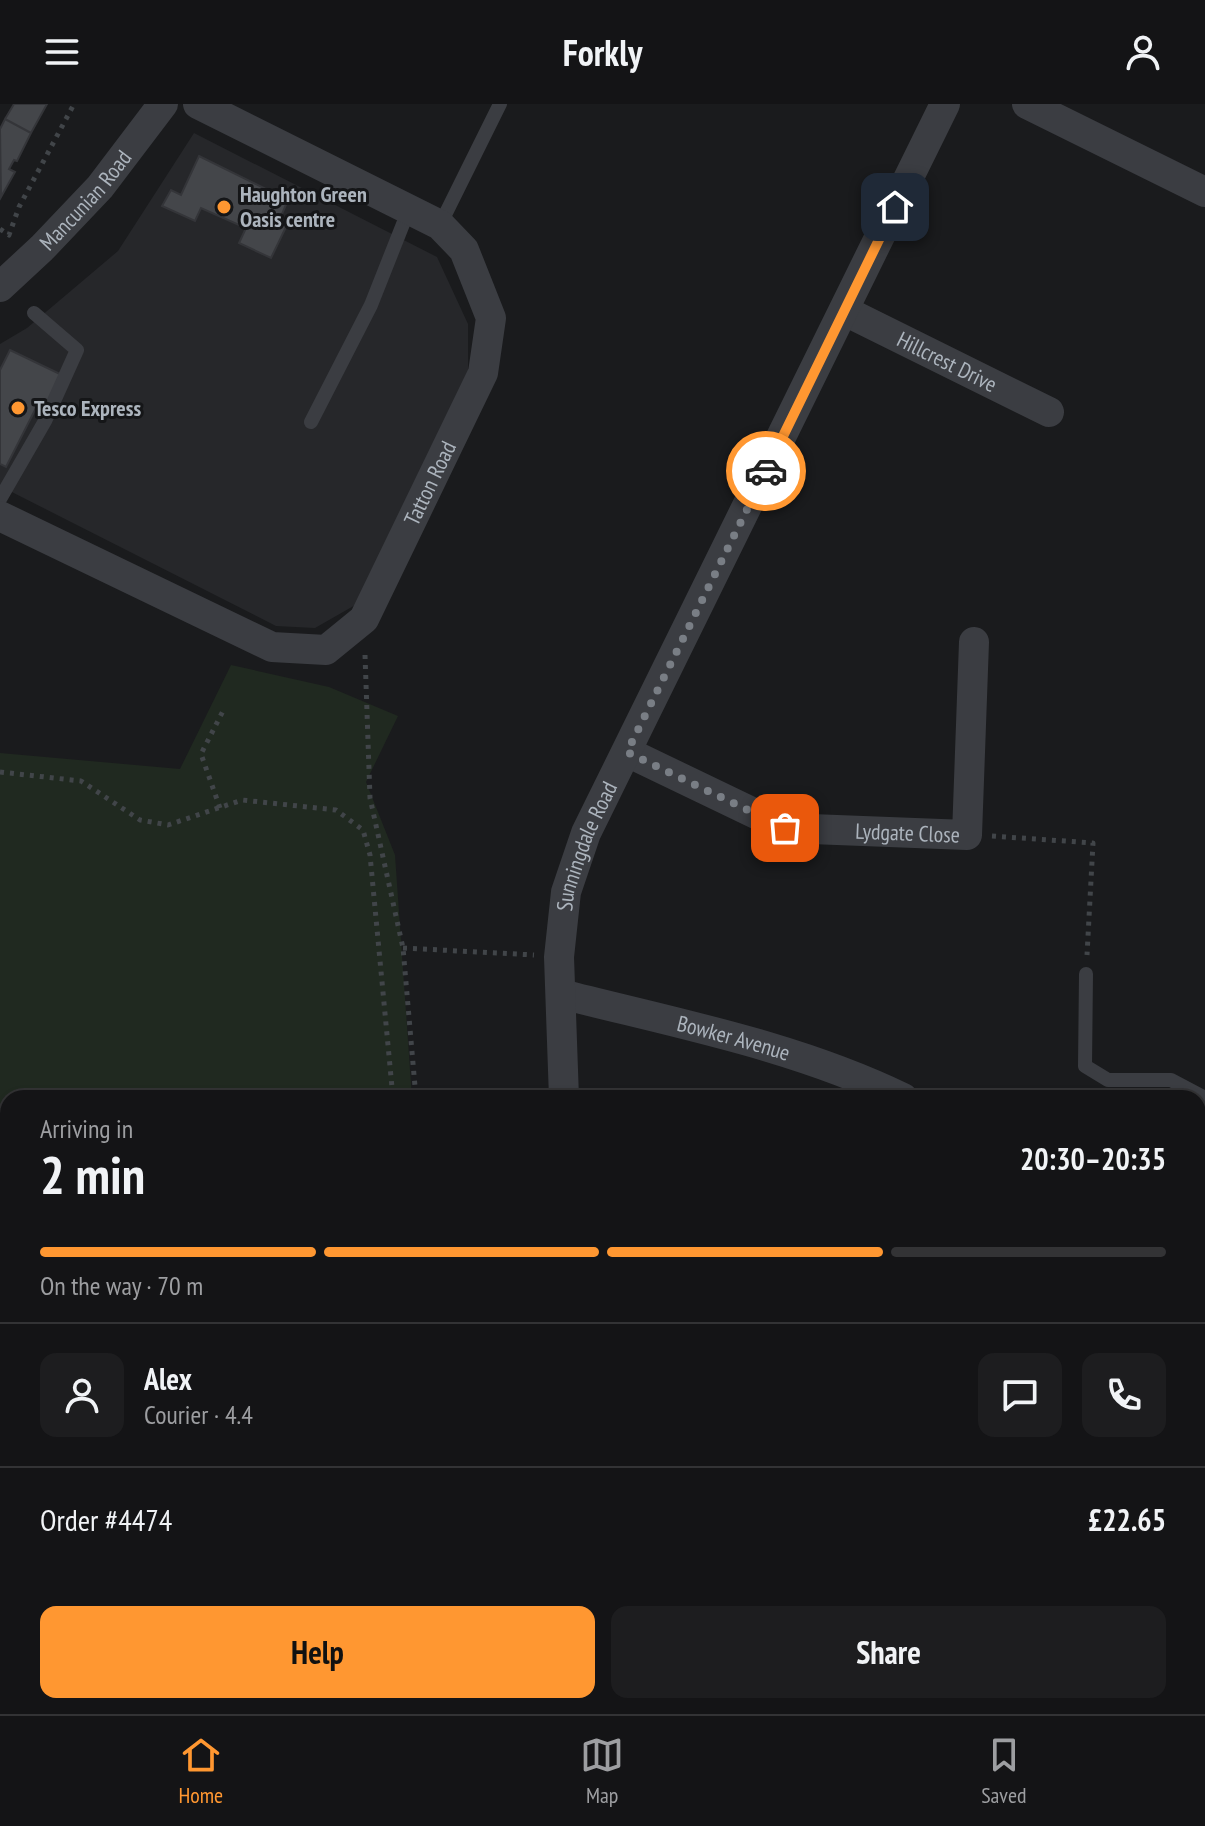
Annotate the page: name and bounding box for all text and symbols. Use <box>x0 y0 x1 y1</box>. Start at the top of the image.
text: Forkly <box>563 29 642 76</box>
icon: menu <box>40 30 84 74</box>
icon: person <box>1121 30 1165 74</box>
street label: Mancunian Road <box>33 144 137 256</box>
pin <box>861 173 929 241</box>
place label: Haughton Green Oasis centre <box>240 180 367 233</box>
icon: home <box>873 185 917 229</box>
marker: Haughton Green Oasis centre <box>215 198 233 216</box>
street label: Hillcrest Drive <box>893 325 1002 398</box>
place label: Tesco Express <box>34 394 141 422</box>
marker: Tesco Express <box>9 399 27 417</box>
courier <box>726 431 806 511</box>
street label: Tatton Road <box>398 436 462 530</box>
icon: car <box>744 449 788 493</box>
street label: Sunningdale Road <box>550 777 623 912</box>
pin <box>751 794 819 862</box>
icon: bag <box>763 806 807 850</box>
street label: Lydgate Close <box>855 817 960 849</box>
street label: Bowker Avenue <box>674 1009 793 1067</box>
text: Arriving in <box>40 1112 133 1145</box>
text: 20:30–20:35 <box>1020 1139 1166 1178</box>
text: 2 min <box>40 1141 145 1208</box>
text: On the way · 70 m <box>40 1269 203 1302</box>
button: person <box>40 1353 124 1437</box>
button: chat <box>978 1353 1062 1437</box>
button: phone <box>1082 1353 1166 1437</box>
text: Alex <box>144 1359 192 1398</box>
text: Courier · 4.4 <box>144 1398 253 1431</box>
text: Order #4474 <box>40 1500 172 1539</box>
text: £22.65 <box>1088 1500 1166 1539</box>
button: Help <box>40 1606 595 1698</box>
button: Share <box>611 1606 1166 1698</box>
tab: Home <box>178 1733 223 1809</box>
tab: Map <box>580 1733 624 1809</box>
tab: Saved <box>981 1733 1027 1809</box>

